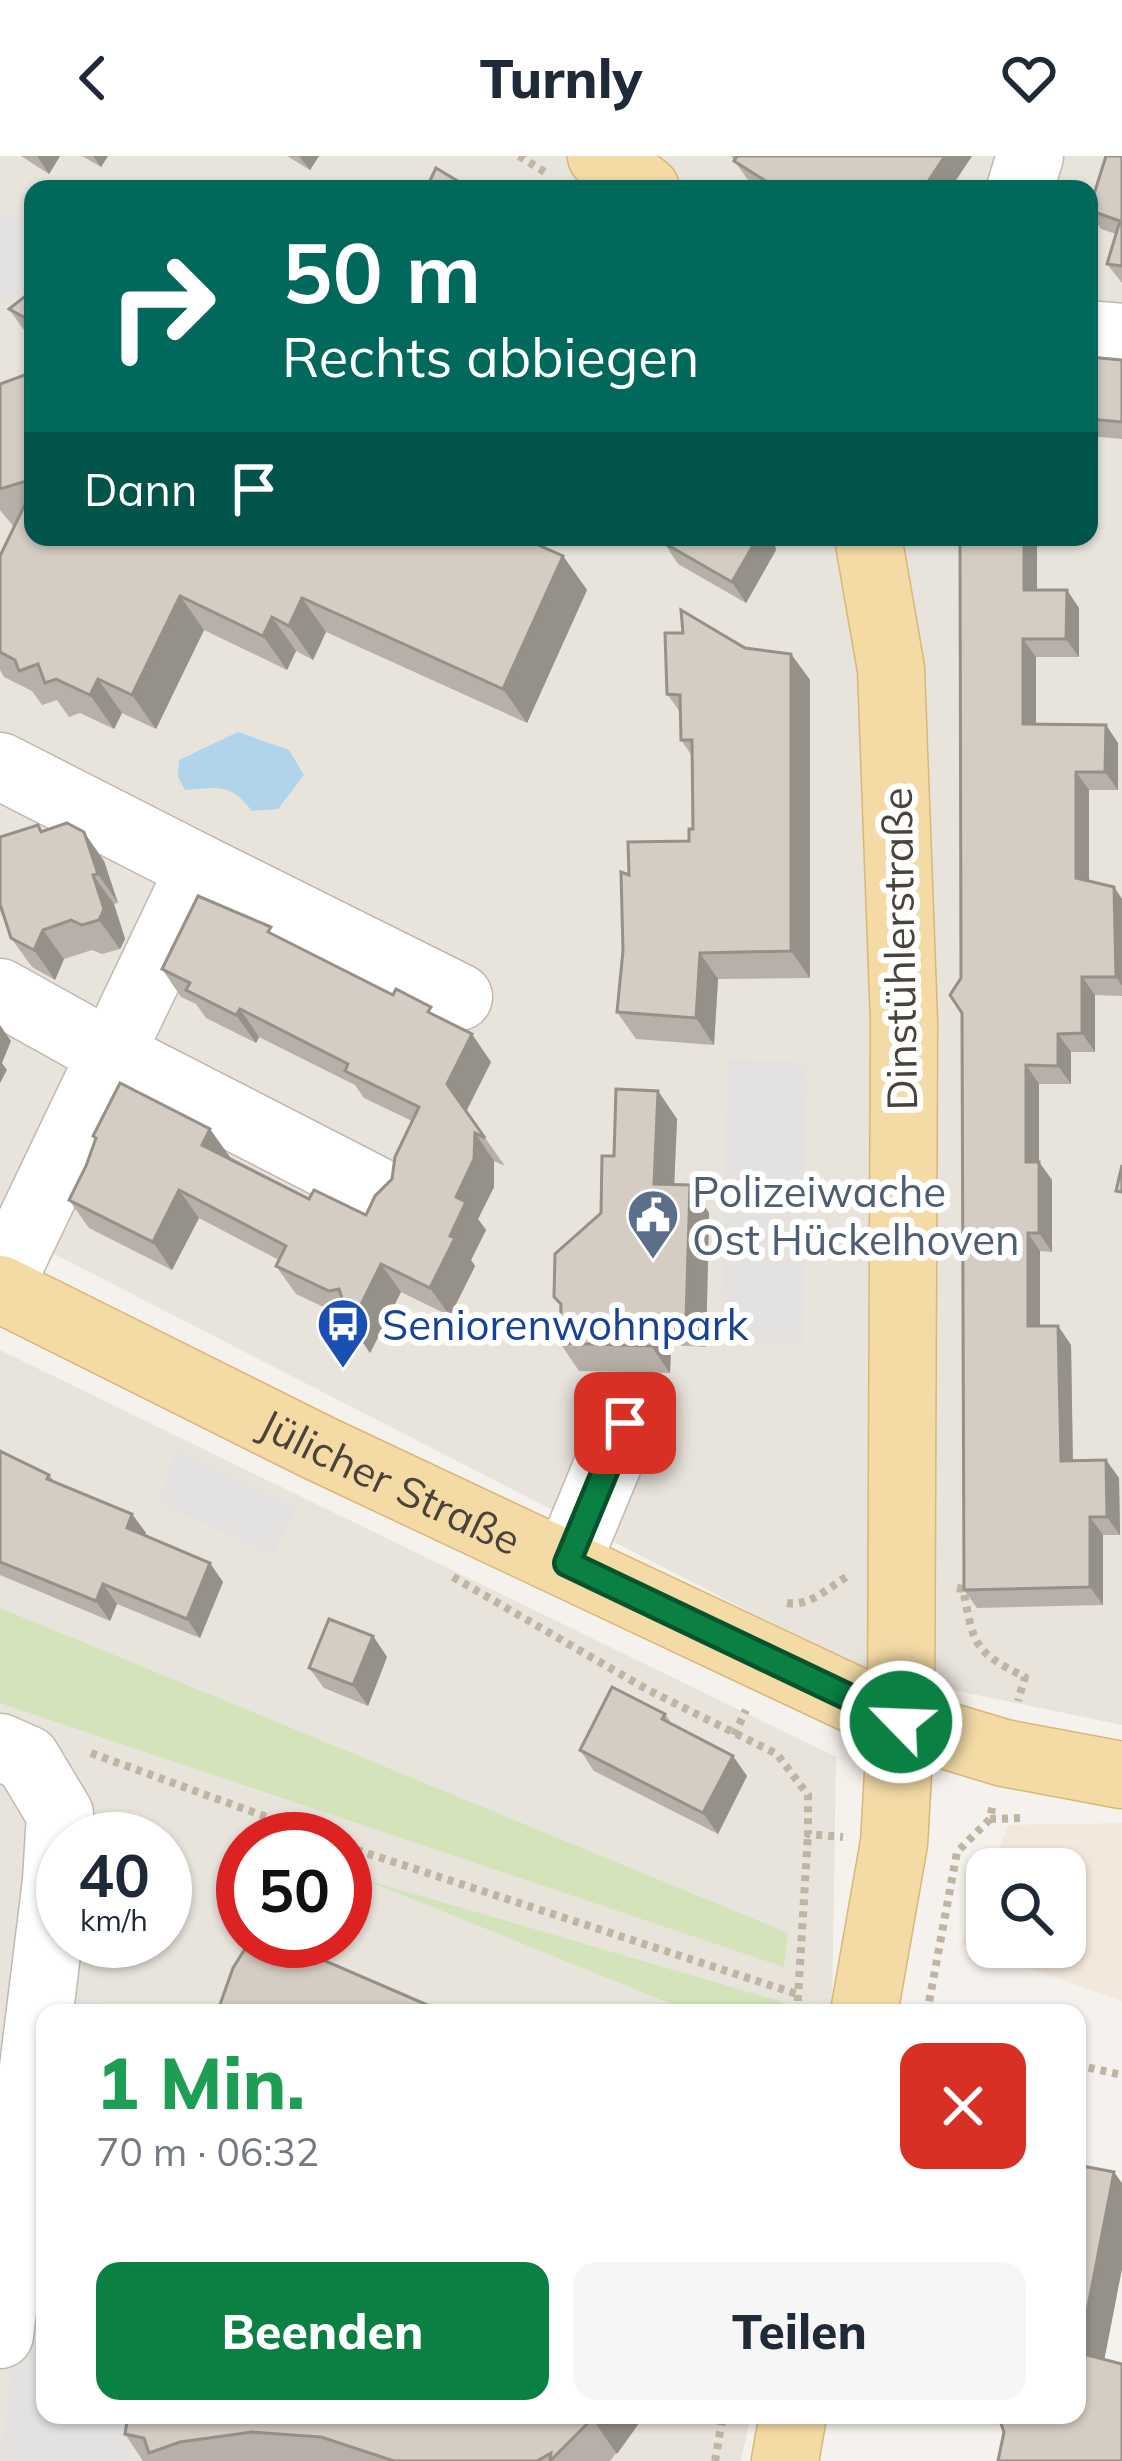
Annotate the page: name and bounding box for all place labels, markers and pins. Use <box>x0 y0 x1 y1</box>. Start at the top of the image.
place label: Polizeiwache Ost Hückelhoven <box>692 1165 1020 1266</box>
public building icon: Polizeiwache Ost Hückelhoven <box>625 1187 681 1261</box>
bus stop icon: Seniorenwohnpark <box>315 1296 371 1370</box>
place label: Seniorenwohnpark <box>382 1298 749 1351</box>
pin <box>574 1372 676 1474</box>

